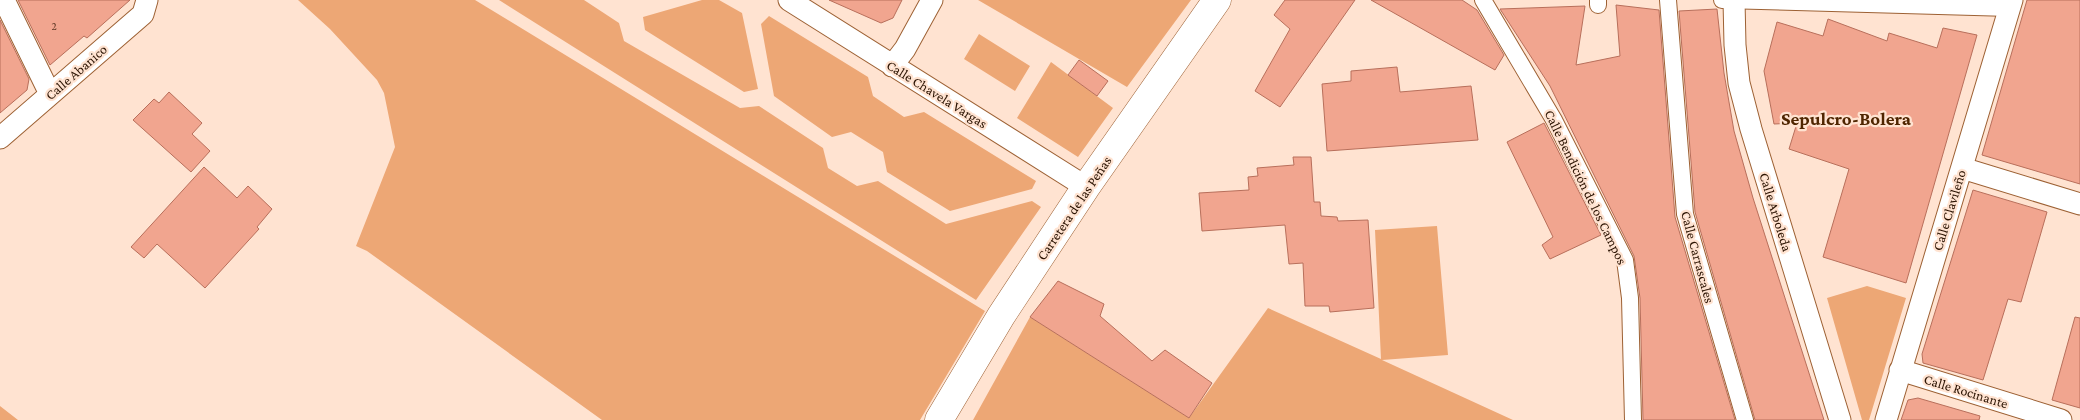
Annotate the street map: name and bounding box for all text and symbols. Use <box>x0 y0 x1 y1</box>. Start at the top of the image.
house number: 2 <box>51 20 57 32</box>
street label: Calle Abanico <box>42 41 110 103</box>
street label: Calle Chavela Vargas <box>884 57 990 131</box>
street label: Calle Bendición de los Campos <box>1541 107 1631 267</box>
district label: Sepulcro-Bolera <box>1781 108 1912 129</box>
street label: Carretera de las Peñas <box>1033 153 1115 263</box>
street label: Calle Clavileño <box>1929 168 1969 252</box>
street label: Calle Arboleda <box>1756 171 1796 254</box>
street label: Calle Carrascales <box>1678 209 1718 305</box>
street label: Calle Rocinante <box>1922 371 2010 411</box>

